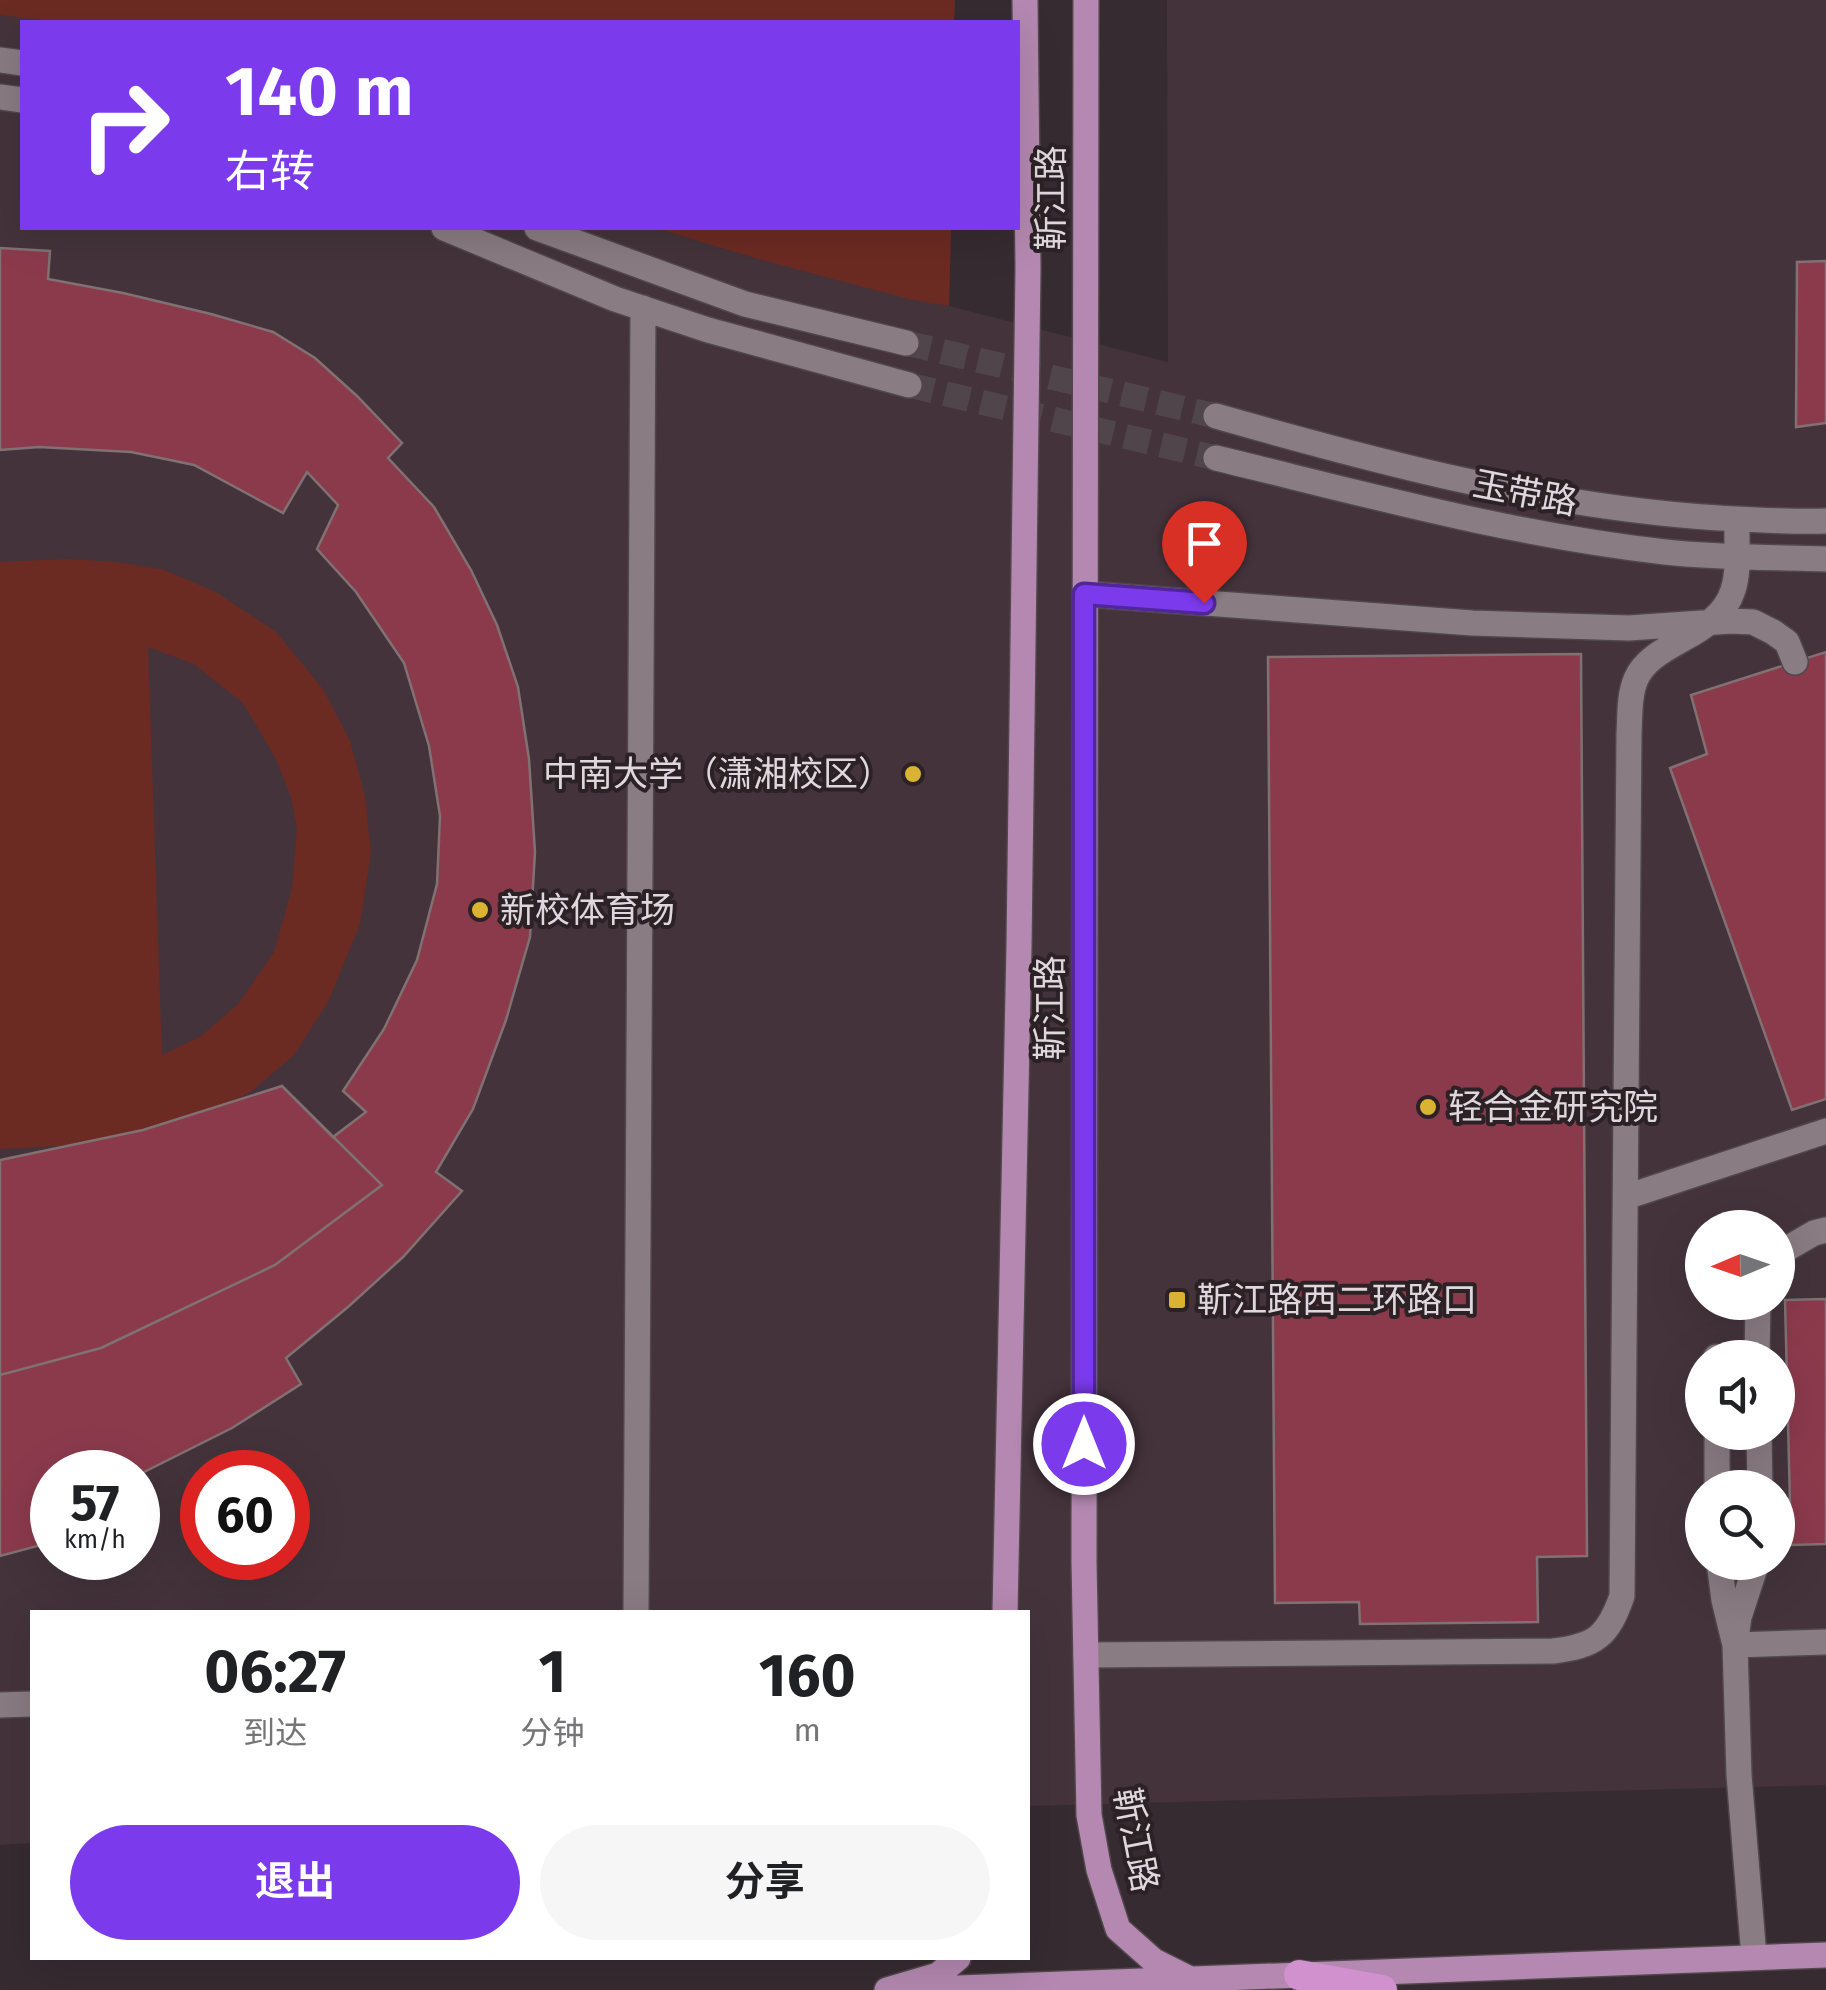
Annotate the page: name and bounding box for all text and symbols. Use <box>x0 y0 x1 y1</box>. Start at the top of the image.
text: 140 m <box>225 50 414 134</box>
icon: right <box>60 60 190 190</box>
text: 右转 <box>225 145 315 199</box>
street label: 靳江路 <box>1030 145 1072 251</box>
street label: 玉带路 <box>1469 462 1581 524</box>
pin <box>1162 501 1247 604</box>
icon: arrive <box>1177 516 1232 571</box>
place label: 中南大学（潇湘校区） <box>543 753 893 795</box>
marker: 中南大学（潇湘校区） <box>902 763 924 785</box>
place label: 新校体育场 <box>500 889 675 931</box>
marker: 新校体育场 <box>469 899 491 921</box>
street label: 靳江路 <box>1029 955 1071 1061</box>
place label: 轻合金研究院 <box>1448 1086 1658 1128</box>
marker: 轻合金研究院 <box>1417 1096 1439 1118</box>
north arrow <box>1685 1210 1795 1320</box>
map controls <box>1685 1210 1795 1580</box>
place label: 靳江路西二环路口 <box>1197 1279 1477 1321</box>
marker: 靳江路西二环路口 <box>1166 1289 1188 1311</box>
button: sound <box>1685 1340 1795 1450</box>
position arrow <box>1032 1392 1136 1496</box>
speed limit sign: 60 <box>180 1450 310 1580</box>
button: search <box>1685 1470 1795 1580</box>
text: 57 <box>71 1473 119 1533</box>
text: km/h <box>64 1525 126 1555</box>
text: 06:27 <box>204 1636 346 1708</box>
text: 1 <box>539 1636 566 1708</box>
text: 160 <box>759 1640 856 1712</box>
text: m <box>794 1711 821 1749</box>
text: 到达 <box>243 1714 307 1752</box>
text: 分钟 <box>521 1714 585 1752</box>
street label: 靳江路 <box>1105 1784 1167 1896</box>
button: 退出 <box>70 1825 520 1940</box>
button: 分享 <box>540 1825 990 1940</box>

